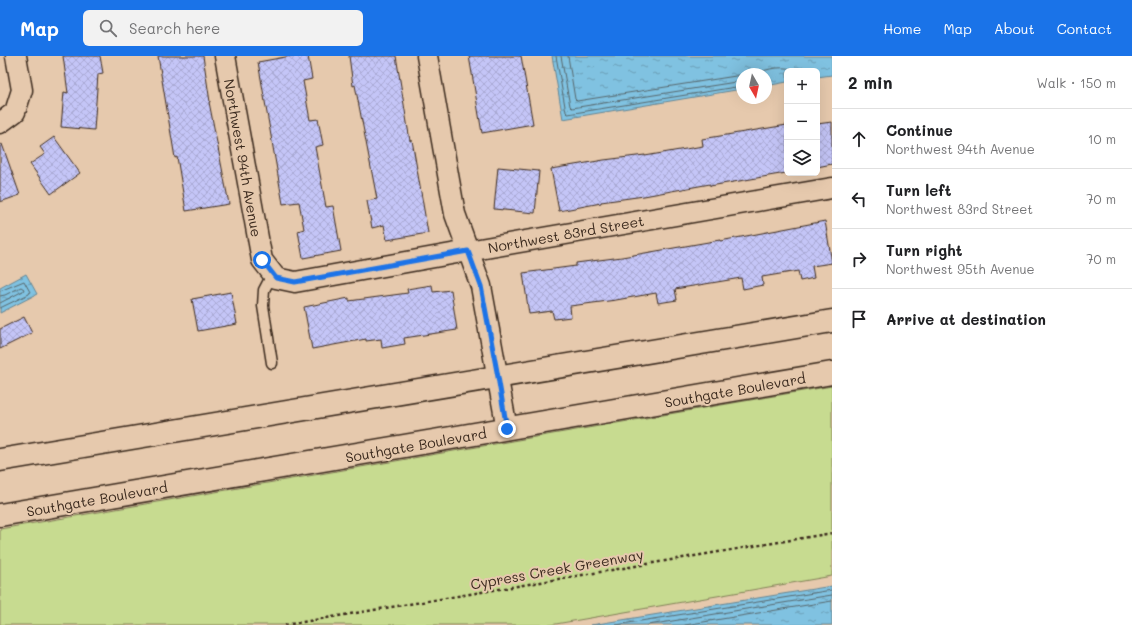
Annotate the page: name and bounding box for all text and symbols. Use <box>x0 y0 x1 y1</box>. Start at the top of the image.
search box <box>83 10 363 46</box>
text: Map <box>20 16 59 41</box>
icon: search <box>97 17 119 39</box>
text: Search here <box>129 18 220 38</box>
text: Home <box>883 19 921 38</box>
text: Map <box>943 19 972 38</box>
text: About <box>994 19 1035 38</box>
text: Contact <box>1057 19 1112 38</box>
north arrow <box>736 68 772 104</box>
map controls <box>784 68 820 176</box>
button: + <box>784 68 820 104</box>
text: 2 min <box>848 71 893 93</box>
text: Walk · 150 m <box>1036 74 1116 91</box>
street label: Northwest 94th Avenue <box>220 77 266 239</box>
button: − <box>784 104 820 140</box>
text: Continue <box>886 120 953 140</box>
icon: ahead <box>848 128 870 150</box>
text: 10 m <box>1088 130 1116 147</box>
button: layers <box>784 140 820 176</box>
text: Northwest 94th Avenue <box>886 140 1035 157</box>
text: Turn left <box>886 180 951 200</box>
icon: left <box>848 188 870 210</box>
text: 70 m <box>1086 190 1116 207</box>
text: Northwest 83rd Street <box>886 200 1033 217</box>
street label: Northwest 83rd Street <box>486 211 646 257</box>
text: Turn right <box>886 240 963 260</box>
icon: right <box>848 248 870 270</box>
text: 70 m <box>1086 250 1116 267</box>
route start <box>253 251 271 269</box>
text: Northwest 95th Avenue <box>886 260 1035 277</box>
icon: arrive <box>848 308 870 330</box>
text: Arrive at destination <box>886 309 1046 329</box>
street label: Southgate Boulevard <box>663 368 807 412</box>
route end <box>498 420 516 438</box>
street label: Southgate Boulevard <box>344 423 488 467</box>
street label: Southgate Boulevard <box>25 477 169 521</box>
street label: Cypress Creek Greenway <box>469 544 645 594</box>

